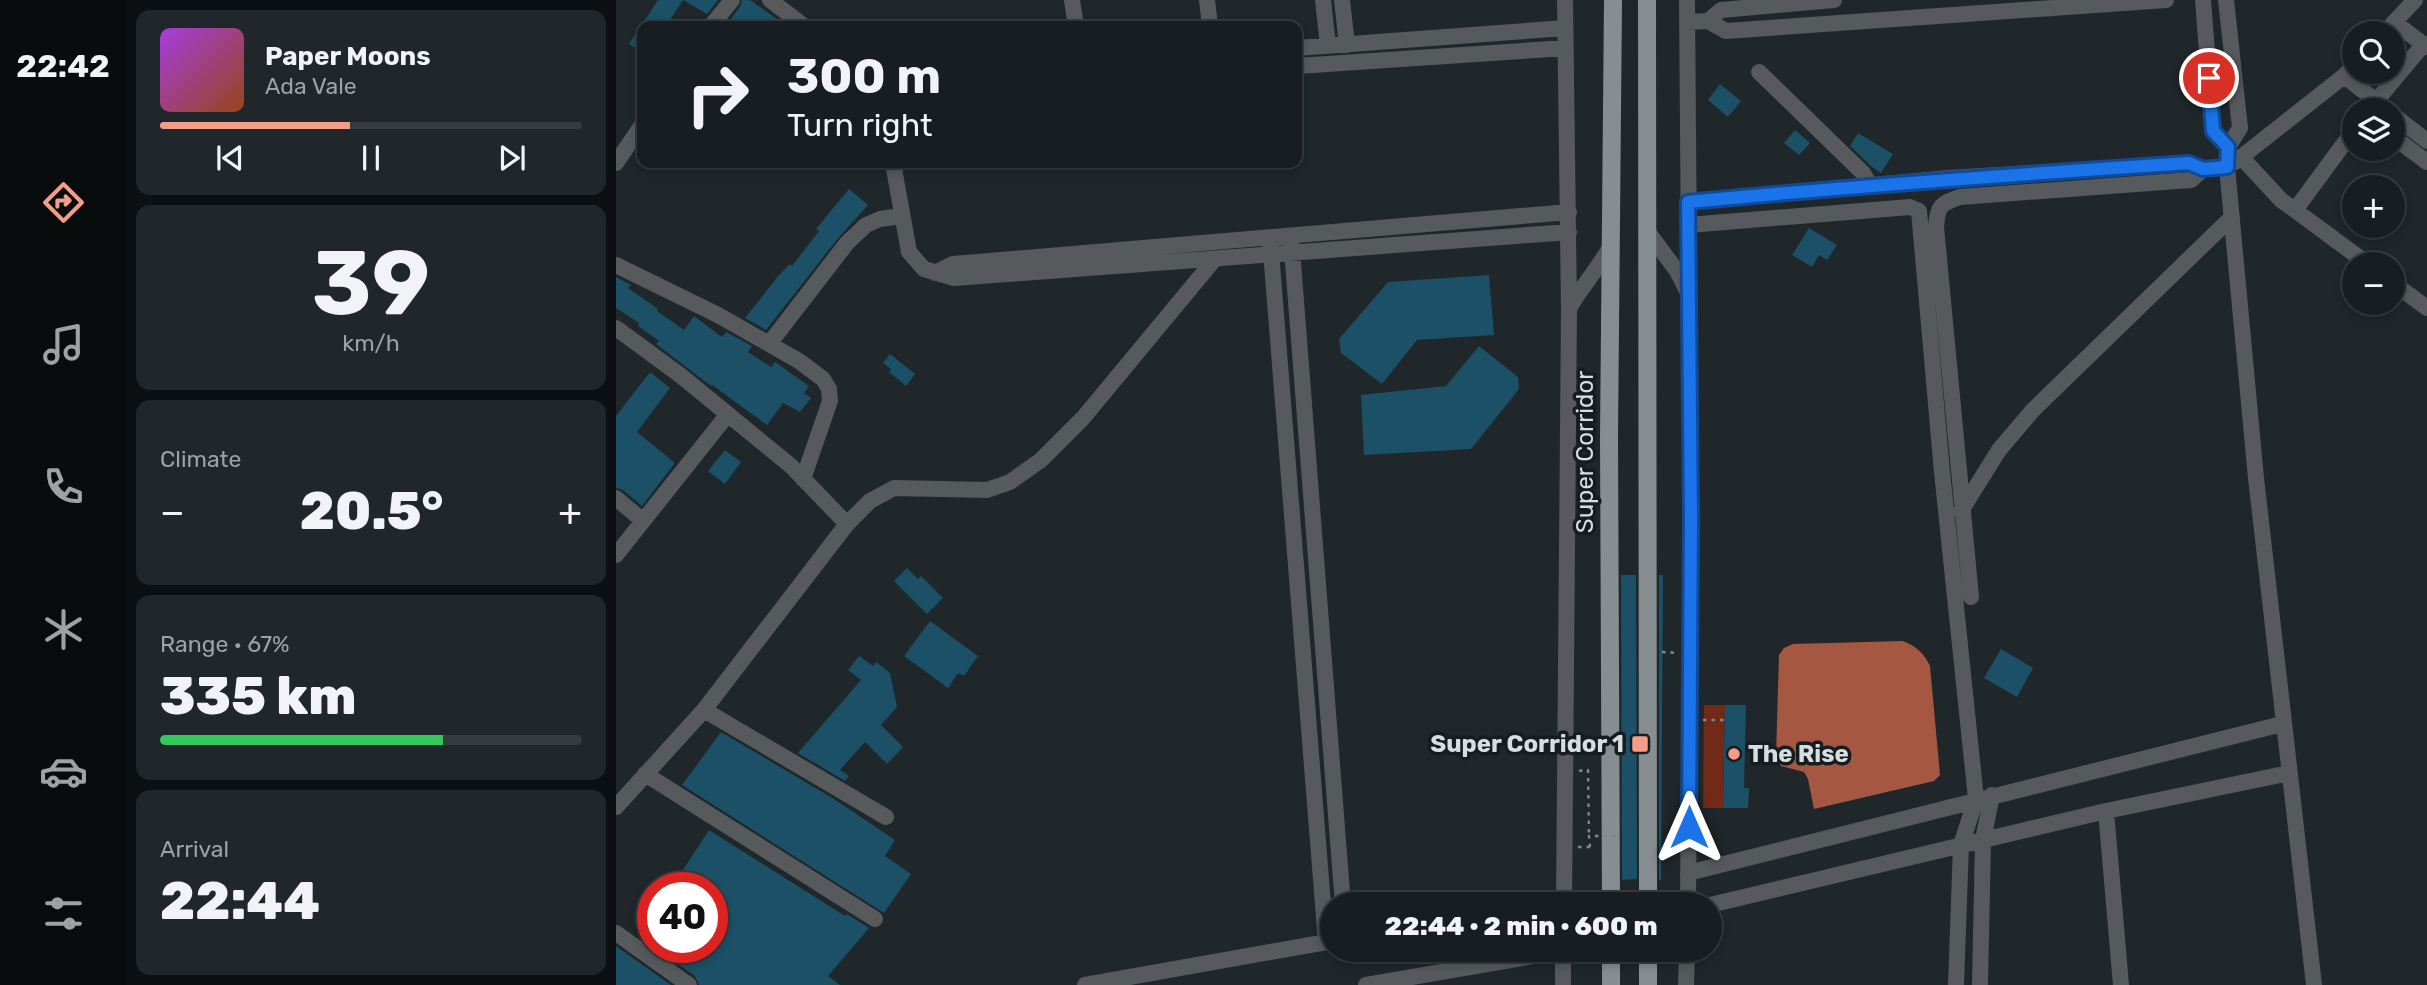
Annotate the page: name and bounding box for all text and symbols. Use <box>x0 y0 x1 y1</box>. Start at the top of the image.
map controls <box>2342 21 2405 315</box>
button: search <box>2342 21 2405 84</box>
text: Paper Moons <box>265 41 431 72</box>
text: 22:42 <box>16 47 110 85</box>
text: 300 m <box>787 47 941 105</box>
pin <box>2179 48 2239 108</box>
icon: right <box>672 49 763 140</box>
icon: arrive <box>2190 59 2228 97</box>
text: Ada Vale <box>265 72 357 100</box>
button: layers <box>2342 98 2405 161</box>
text: Turn right <box>787 106 932 144</box>
icon: previous <box>211 139 249 177</box>
icon: pause <box>352 139 390 177</box>
icon: next <box>493 139 531 177</box>
button: + <box>2342 175 2405 238</box>
icon: directions <box>39 178 88 227</box>
text: 39 <box>312 229 430 337</box>
button: − <box>2342 252 2405 315</box>
icon: music <box>39 320 88 369</box>
text: km/h <box>342 329 400 357</box>
street label: Super Corridor <box>1571 371 1599 533</box>
text: Climate <box>160 445 241 473</box>
icon: phone <box>39 462 88 511</box>
text: 20.5° <box>300 480 443 542</box>
text: − <box>160 489 185 535</box>
text: + <box>558 489 582 535</box>
icon: climate <box>39 605 88 654</box>
text: Range · 67% <box>160 630 290 658</box>
text: 335 km <box>160 665 356 727</box>
place label: Super Corridor 1 <box>1430 730 1624 758</box>
marker: Super Corridor 1 <box>1630 734 1650 754</box>
place label: The Rise <box>1748 740 1849 768</box>
marker: The Rise <box>1726 746 1742 762</box>
icon: car <box>39 747 88 796</box>
position arrow <box>1652 790 1726 864</box>
text: Arrival <box>160 835 229 863</box>
text: 22:44 <box>160 870 320 932</box>
speed limit sign: 40 <box>637 872 728 963</box>
icon: filters <box>39 889 88 938</box>
text: 22:44 · 2 min · 600 m <box>1384 911 1658 942</box>

